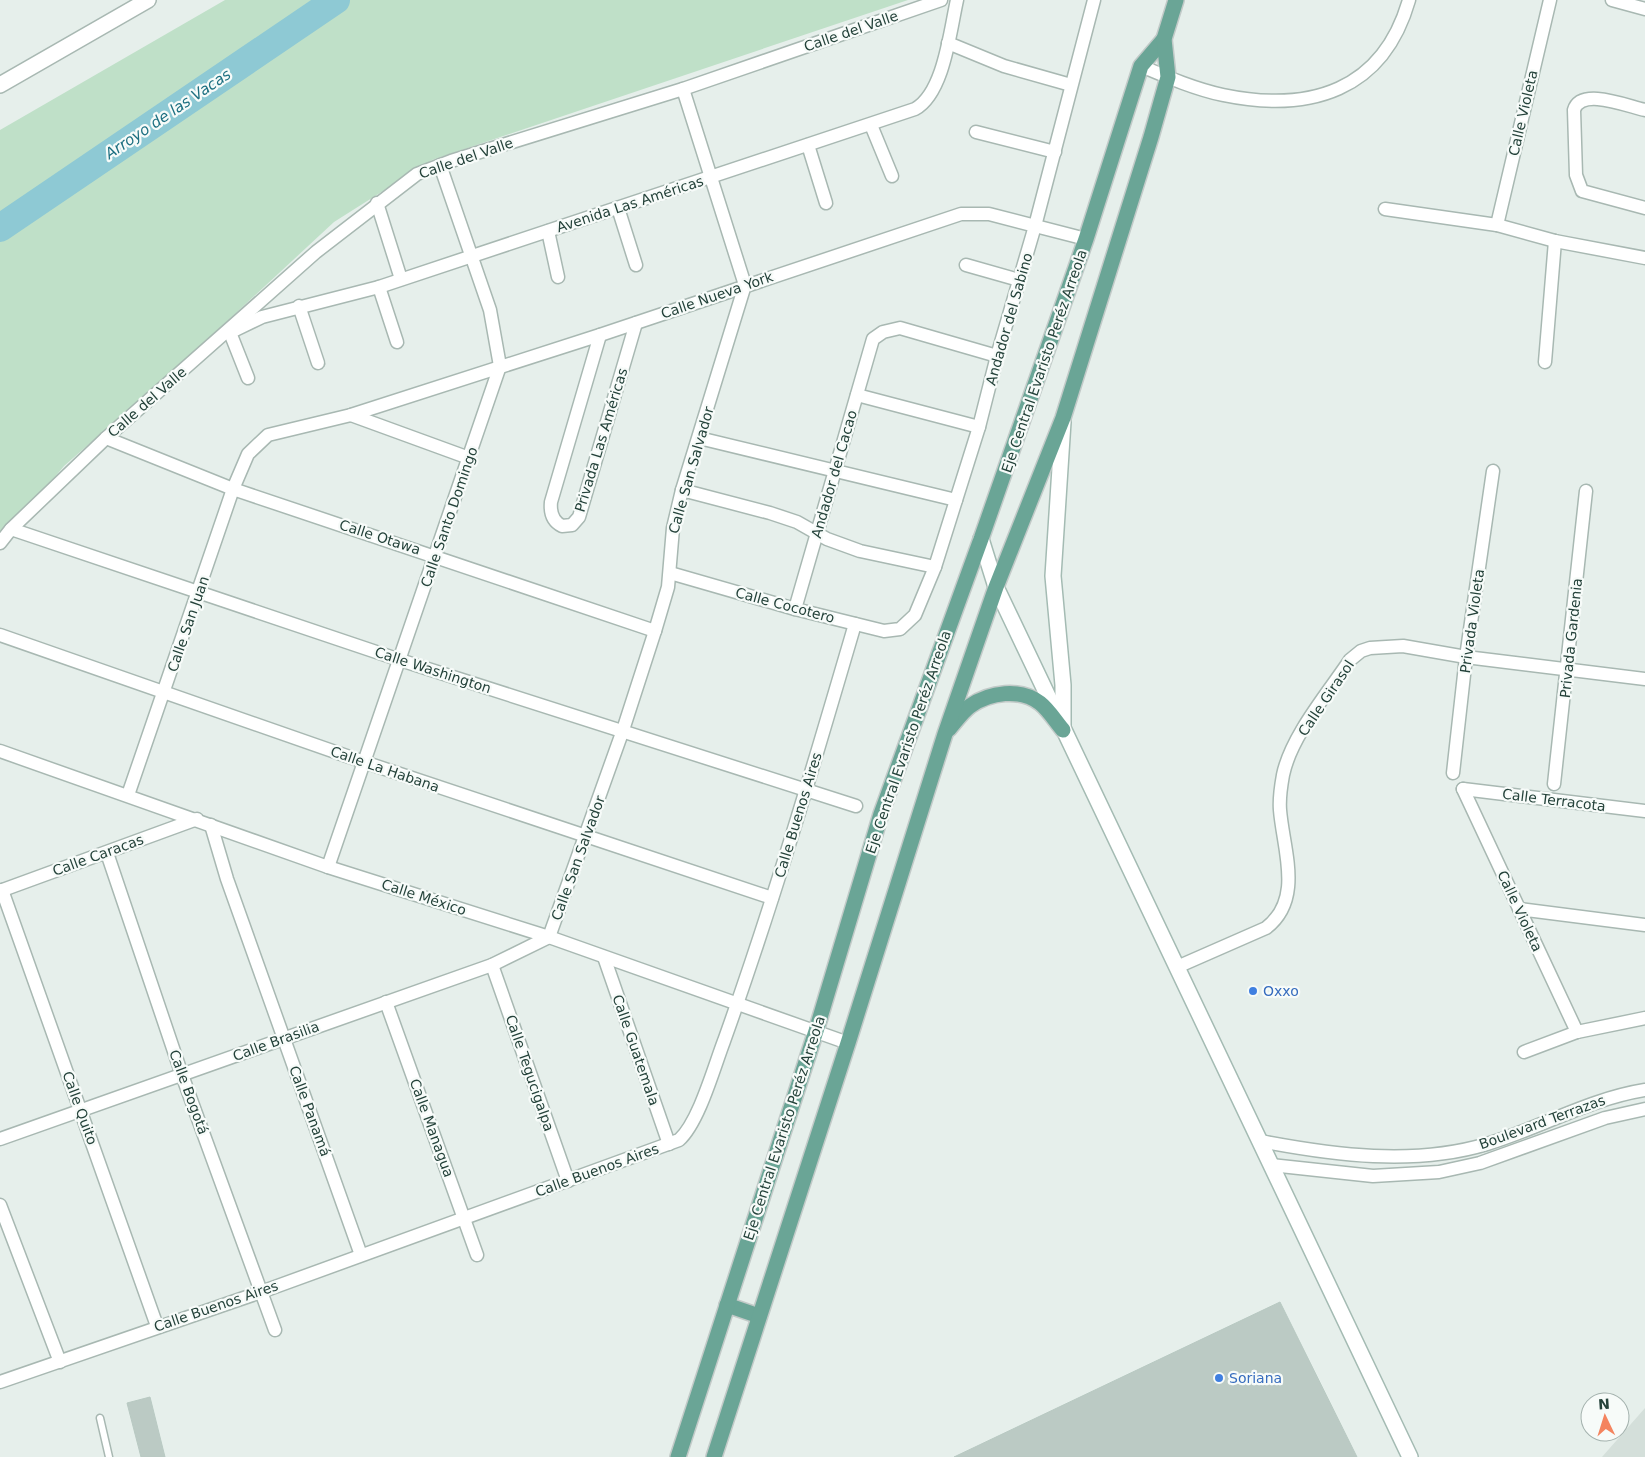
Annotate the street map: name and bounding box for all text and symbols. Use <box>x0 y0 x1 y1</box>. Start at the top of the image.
street label: Calle del Valle <box>802 7 900 55</box>
water label: Arroyo de las Vacas <box>101 65 234 163</box>
street label: Calle Violeta <box>1505 69 1541 157</box>
street label: Calle del Valle <box>417 134 515 182</box>
street label: Avenida Las Américas <box>555 173 705 235</box>
street label: Eje Central Evaristo Peréz Arreola <box>998 247 1090 475</box>
street label: Andador del Sabino <box>982 251 1036 387</box>
street label: Calle Nueva York <box>659 268 776 322</box>
street label: Calle del Valle <box>105 364 189 440</box>
street label: Privada Las Américas <box>571 366 631 514</box>
street label: Calle San Salvador <box>665 404 717 535</box>
street label: Andador del Cacao <box>808 408 860 540</box>
street label: Calle Santo Domingo <box>417 445 481 589</box>
street label: Calle Otawa <box>337 516 423 558</box>
street label: Privada Violeta <box>1457 568 1487 674</box>
street label: Calle San Juan <box>164 574 212 674</box>
street label: Privada Gardenia <box>1557 577 1585 699</box>
street label: Calle Cocotero <box>734 584 836 626</box>
street label: Eje Central Evaristo Peréz Arreola <box>862 628 954 856</box>
street label: Calle Washington <box>373 644 493 696</box>
street label: Calle Girasol <box>1295 657 1357 739</box>
street label: Calle La Habana <box>328 743 442 795</box>
street label: Calle Buenos Aires <box>771 750 825 880</box>
street label: Calle Terracota <box>1501 786 1607 814</box>
street label: Calle San Salvador <box>548 793 608 922</box>
street label: Calle Caracas <box>50 831 146 879</box>
street label: Calle Violeta <box>1494 868 1546 954</box>
street label: Calle México <box>380 876 468 918</box>
place label: Oxxo <box>1263 983 1299 999</box>
marker: Oxxo <box>1247 985 1259 997</box>
street label: Calle Guatemala <box>610 992 662 1108</box>
street label: Calle Tegucigalpa <box>503 1013 557 1133</box>
street label: Eje Central Evaristo Peréz Arreola <box>740 1014 828 1242</box>
street label: Calle Brasilia <box>231 1018 321 1064</box>
street label: Calle Bogotá <box>166 1047 212 1137</box>
street label: Calle Panamá <box>286 1064 334 1158</box>
street label: Calle Quito <box>59 1069 101 1147</box>
street label: Calle Managua <box>407 1077 457 1179</box>
street label: Boulevard Terrazas <box>1477 1092 1607 1152</box>
street label: Calle Buenos Aires <box>533 1140 661 1200</box>
street label: Calle Buenos Aires <box>152 1277 280 1335</box>
place label: Soriana <box>1229 1370 1282 1386</box>
marker: Soriana <box>1213 1372 1225 1384</box>
north arrow <box>1580 1392 1630 1442</box>
text: N <box>1598 1396 1610 1412</box>

